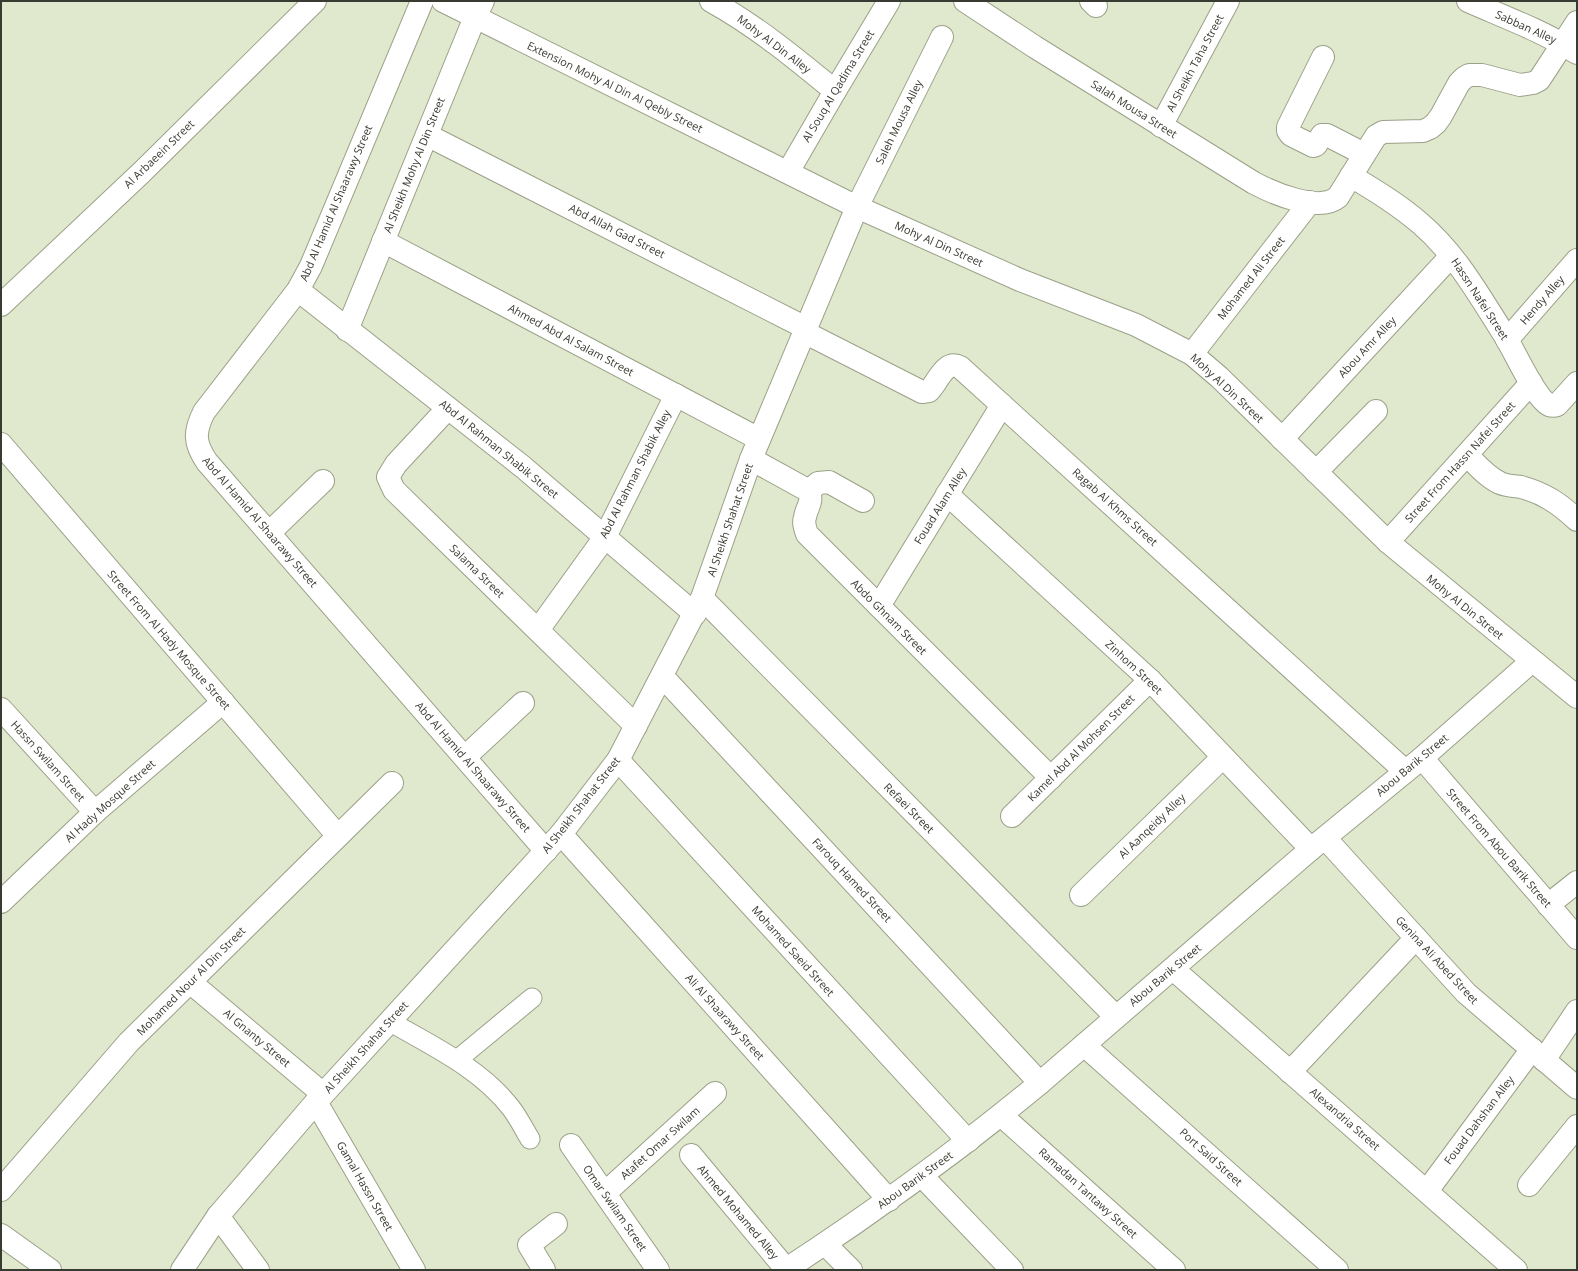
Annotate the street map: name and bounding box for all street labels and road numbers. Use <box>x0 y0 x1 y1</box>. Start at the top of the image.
street label: Sabban Alley <box>1493 6 1560 47</box>
street label: Mohy Al Din Alley <box>734 11 815 77</box>
street label: Al Sheikh Taha Street <box>1163 11 1227 114</box>
street label: Al Souq Al Qadima Street <box>798 27 877 145</box>
street label: Extension Mohy Al Din Al Qebly Street <box>525 37 706 136</box>
street label: Salah Mousa Street <box>1088 76 1180 141</box>
street label: Saleh Mousa Alley <box>872 77 926 167</box>
street label: Al Sheikh Mohy Al Din Street <box>379 95 448 235</box>
street label: Al Arbaeein Street <box>120 116 197 191</box>
street label: Abd Al Hamid Al Shaarawy Street <box>296 122 375 283</box>
street label: Abd Allah Gad Street <box>567 200 668 261</box>
street label: Mohy Al Din Street <box>893 217 986 270</box>
street label: Mohamed Ali Street <box>1213 233 1288 322</box>
street label: Hassn Nafei Street <box>1448 255 1513 343</box>
street label: Hendy Alley <box>1516 272 1567 327</box>
street label: Ahmed Abd Al Salam Street <box>506 300 637 379</box>
street label: Abou Amr Alley <box>1334 312 1399 381</box>
street label: Mohy Al Din Street <box>1187 350 1267 426</box>
street label: Abd Al Rahman Shabik Street <box>437 396 562 501</box>
street label: Street From Hassn Nafei Street <box>1401 398 1518 526</box>
street label: Abd Al Rahman Shabik Alley <box>595 406 674 541</box>
street label: Abd Al Hamid Al Shaarawy Street <box>199 453 321 590</box>
street label: Al Sheikh Shahat Street <box>703 461 756 579</box>
street label: Fouad Alam Alley <box>910 464 969 547</box>
street label: Ragab Al Khms Street <box>1070 464 1161 549</box>
street label: Salama Street <box>447 541 508 601</box>
street label: Street From Al Hady Mosque Street <box>105 567 234 713</box>
street label: Mohy Al Din Street <box>1424 571 1507 642</box>
street label: Abdo Ghnam Street <box>848 576 931 658</box>
street label: Zinhom Street <box>1103 636 1166 697</box>
street label: Kamel Abd Al Mohsen Street <box>1024 691 1138 804</box>
street label: Abd Al Hamid Al Shaarawy Street <box>412 698 534 835</box>
street label: Hassn Swilam Street <box>8 717 89 804</box>
street label: Abou Barik Street <box>1372 730 1451 799</box>
street label: Al Sheikh Shahat Street <box>538 753 623 856</box>
street label: Al Hady Mosque Street <box>61 756 158 845</box>
street label: Refaei Street <box>881 779 938 836</box>
street label: Street From Abou Barik Street <box>1443 785 1555 910</box>
street label: Al Aanqeidy Alley <box>1115 790 1189 861</box>
street label: Farouq Hamed Street <box>809 834 895 925</box>
street label: Mohamed Saeid Street <box>749 902 838 999</box>
street label: Genina Ali Abed Street <box>1393 913 1482 1007</box>
street label: Mohamed Nour Al Din Street <box>133 923 248 1038</box>
street label: Abou Barik Street <box>1125 940 1204 1009</box>
street label: Ali Al Shaarawy Street <box>683 970 768 1063</box>
street label: Al Sheikh Shahat Street <box>320 997 411 1096</box>
street label: Al Gnanty Street <box>221 1005 294 1070</box>
street label: Fouad Dahshan Alley <box>1440 1072 1517 1167</box>
street label: Alexandria Street <box>1307 1084 1384 1153</box>
street label: Atafet Omar Swilam <box>617 1103 703 1182</box>
street label: Port Said Street <box>1177 1124 1246 1189</box>
street label: Gamal Hassn Street <box>334 1138 397 1233</box>
street label: Ramadan Tantawy Street <box>1036 1144 1141 1241</box>
street label: Abou Barik Street <box>874 1147 955 1212</box>
street label: Ahmed Mohamed Alley <box>694 1161 783 1263</box>
street label: Omar Swilam Street <box>580 1162 651 1254</box>

